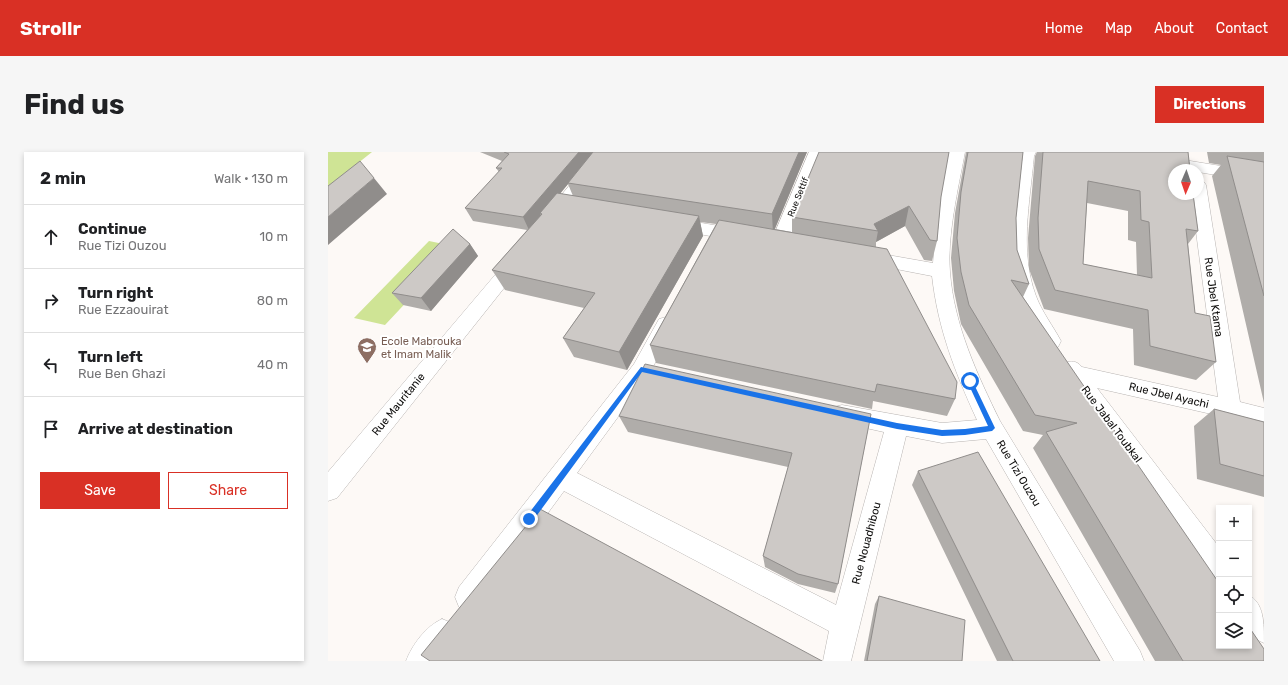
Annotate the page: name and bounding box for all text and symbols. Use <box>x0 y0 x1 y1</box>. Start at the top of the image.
text: Strollr <box>20 17 81 40</box>
text: Home <box>1045 20 1083 37</box>
text: Map <box>1105 20 1132 37</box>
text: About <box>1154 20 1194 37</box>
text: Contact <box>1216 20 1268 37</box>
button: Directions <box>1155 86 1264 123</box>
text: Find us <box>24 88 124 121</box>
north arrow <box>1168 164 1204 200</box>
text: 2 min <box>40 168 86 188</box>
text: Walk · 130 m <box>214 171 288 186</box>
street label: Rue Settif <box>786 175 811 218</box>
text: Continue <box>78 220 147 238</box>
icon: ahead <box>40 226 62 248</box>
text: 10 m <box>259 229 288 244</box>
text: Rue Tizi Ouzou <box>78 238 167 253</box>
street label: Rue Jbel Ktama <box>1201 256 1226 338</box>
text: Turn right <box>78 284 153 302</box>
icon: right <box>40 290 62 312</box>
text: 80 m <box>257 293 288 308</box>
text: Rue Ezzaouirat <box>78 302 169 317</box>
place label: Ecole Mabrouka et Imam Malik <box>381 335 462 361</box>
school or university icon: Ecole Mabrouka et Imam Malik <box>356 336 378 364</box>
text: Turn left <box>78 348 143 366</box>
icon: left <box>40 354 62 376</box>
text: 40 m <box>257 357 288 372</box>
text: Rue Ben Ghazi <box>78 366 166 381</box>
street label: Rue Mauritanie <box>369 370 428 438</box>
route start <box>961 372 979 390</box>
street label: Rue Jbel Ayachi <box>1128 380 1210 411</box>
street label: Rue Jabal Toubkal <box>1079 383 1145 465</box>
icon: arrive <box>40 418 62 440</box>
text: Arrive at destination <box>78 420 233 438</box>
street label: Rue Tizi Ouzou <box>994 438 1043 509</box>
button: Save <box>40 472 160 509</box>
button: Share <box>168 472 288 509</box>
street label: Rue Nouadhibou <box>849 501 884 586</box>
map controls <box>1216 505 1252 649</box>
button: + <box>1216 505 1252 541</box>
route end <box>520 510 538 528</box>
button: − <box>1216 541 1252 577</box>
button: locate <box>1216 577 1252 613</box>
button: layers <box>1216 613 1252 649</box>

